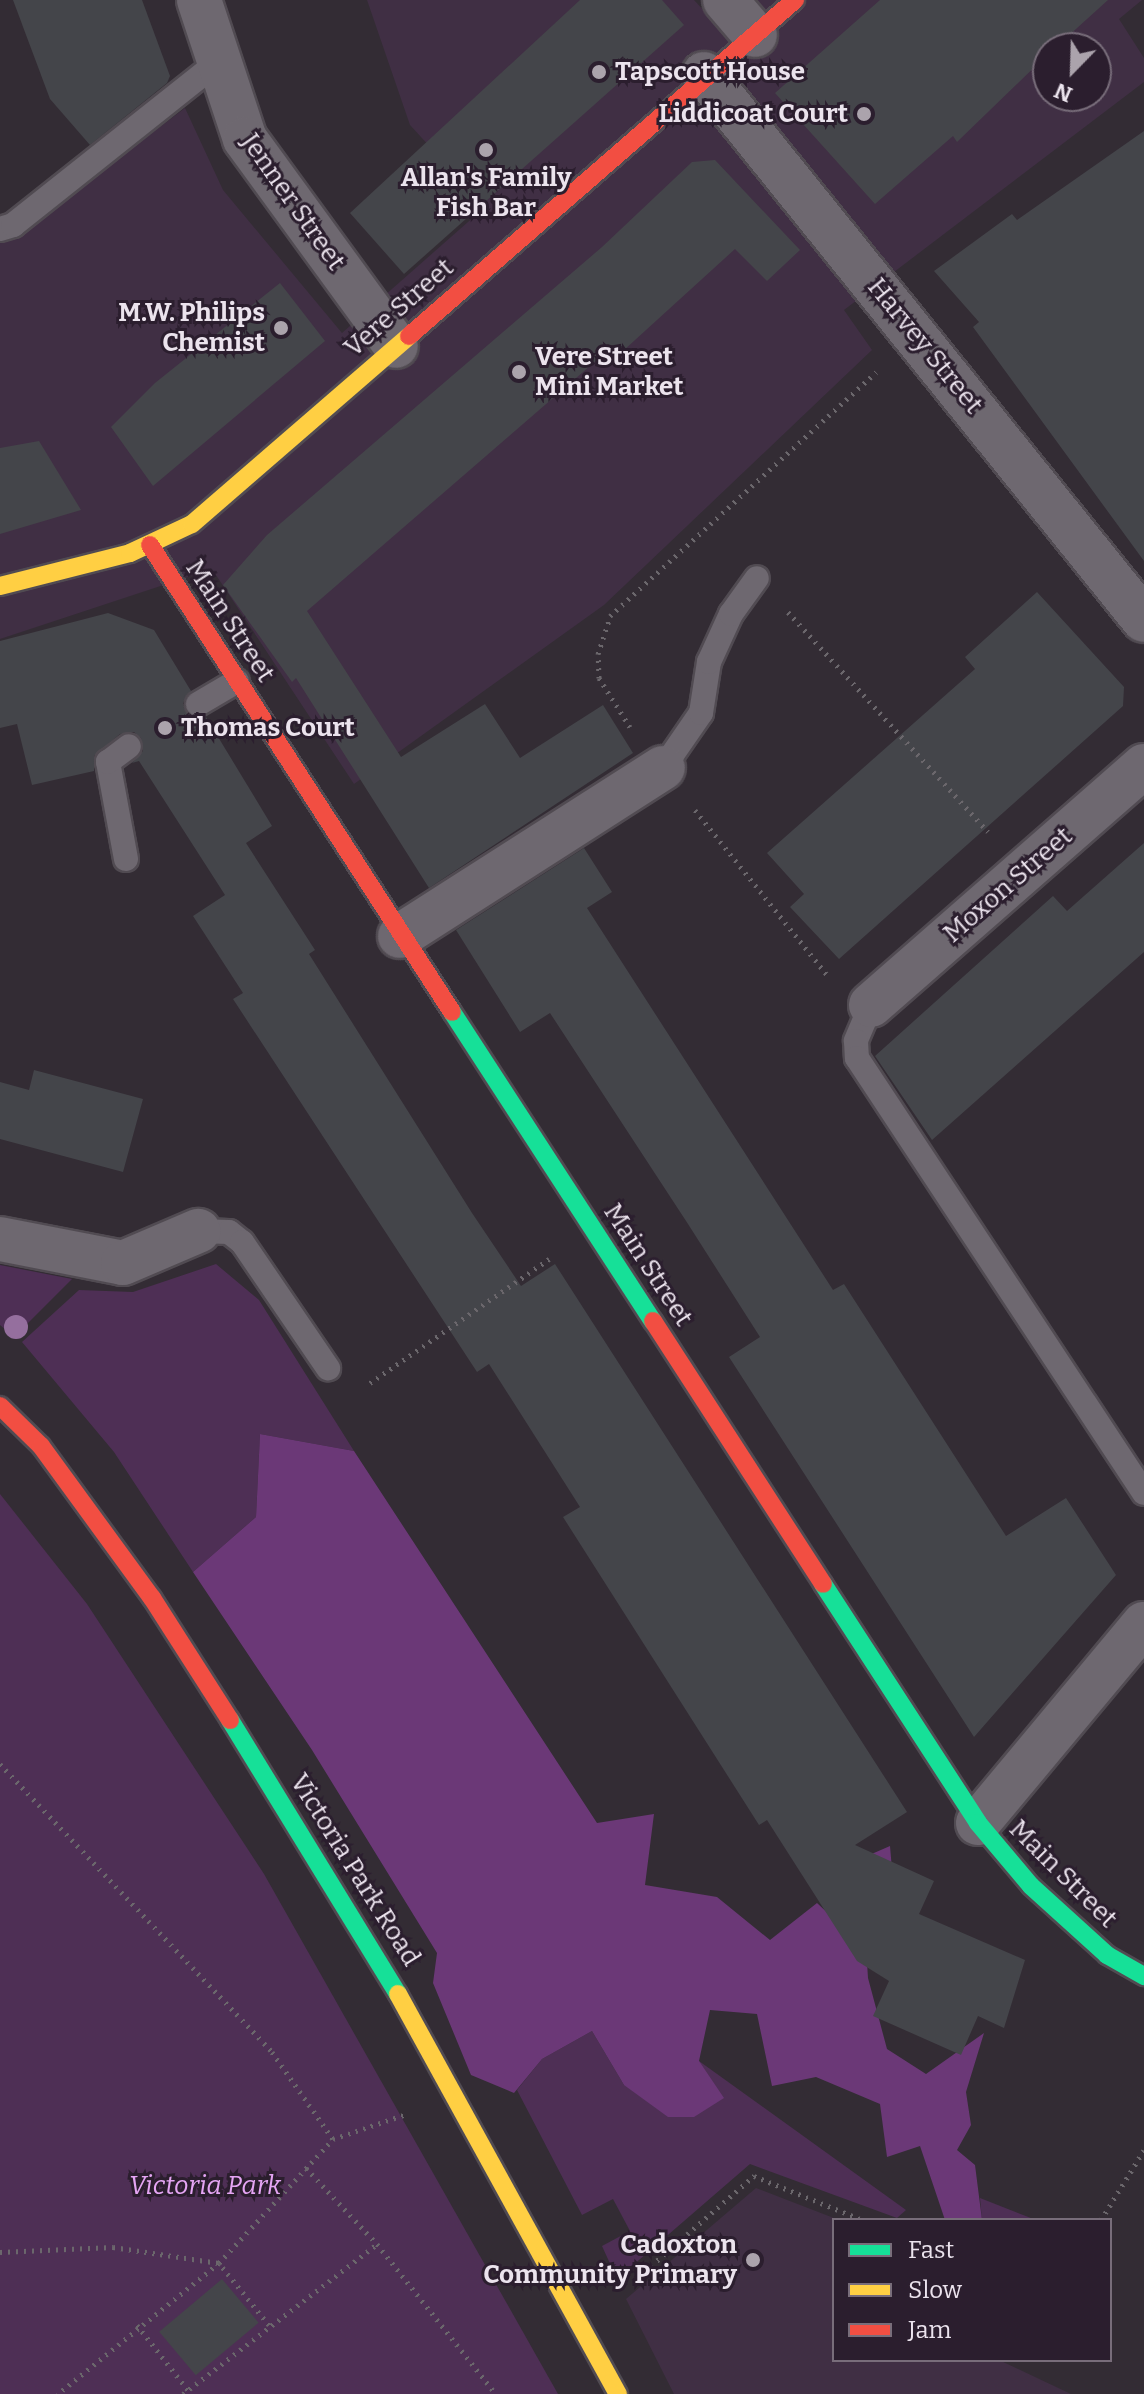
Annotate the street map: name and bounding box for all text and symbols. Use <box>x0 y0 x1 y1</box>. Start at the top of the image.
north arrow <box>1032 32 1112 112</box>
place label: Tapscott House <box>615 56 805 88</box>
marker: Tapscott House <box>590 63 608 81</box>
text: N <box>1050 77 1076 108</box>
place label: Liddicoat Court <box>658 98 848 130</box>
marker: Liddicoat Court <box>855 105 873 123</box>
street label: Jenner Street <box>234 128 352 276</box>
marker: Allan's Family Fish Bar <box>477 141 495 159</box>
place label: Allan's Family Fish Bar <box>401 162 571 224</box>
street label: Vere Street <box>338 252 460 364</box>
street label: Harvey Street <box>861 272 989 420</box>
place label: M.W. Philips Chemist <box>118 297 265 358</box>
marker: M.W. Philips Chemist <box>272 319 290 337</box>
place label: Vere Street Mini Market <box>535 341 684 402</box>
marker: Vere Street Mini Market <box>510 363 528 381</box>
street label: Main Street <box>179 554 281 688</box>
place label: Thomas Court <box>181 712 355 744</box>
marker: Thomas Court <box>156 719 174 737</box>
street label: Moxon Street <box>937 821 1079 949</box>
street label: Main Street <box>597 1198 699 1332</box>
street label: Victoria Park Road <box>283 1768 427 1972</box>
street label: Main Street <box>1003 1814 1123 1934</box>
park label: Victoria Park <box>129 2170 281 2202</box>
legend <box>832 2218 1112 2362</box>
place label: Cadoxton Community Primary <box>483 2229 737 2290</box>
text: Fast <box>908 2236 954 2264</box>
marker: Cadoxton Community Primary <box>744 2251 762 2269</box>
text: Slow <box>908 2276 962 2304</box>
text: Jam <box>908 2316 951 2344</box>

